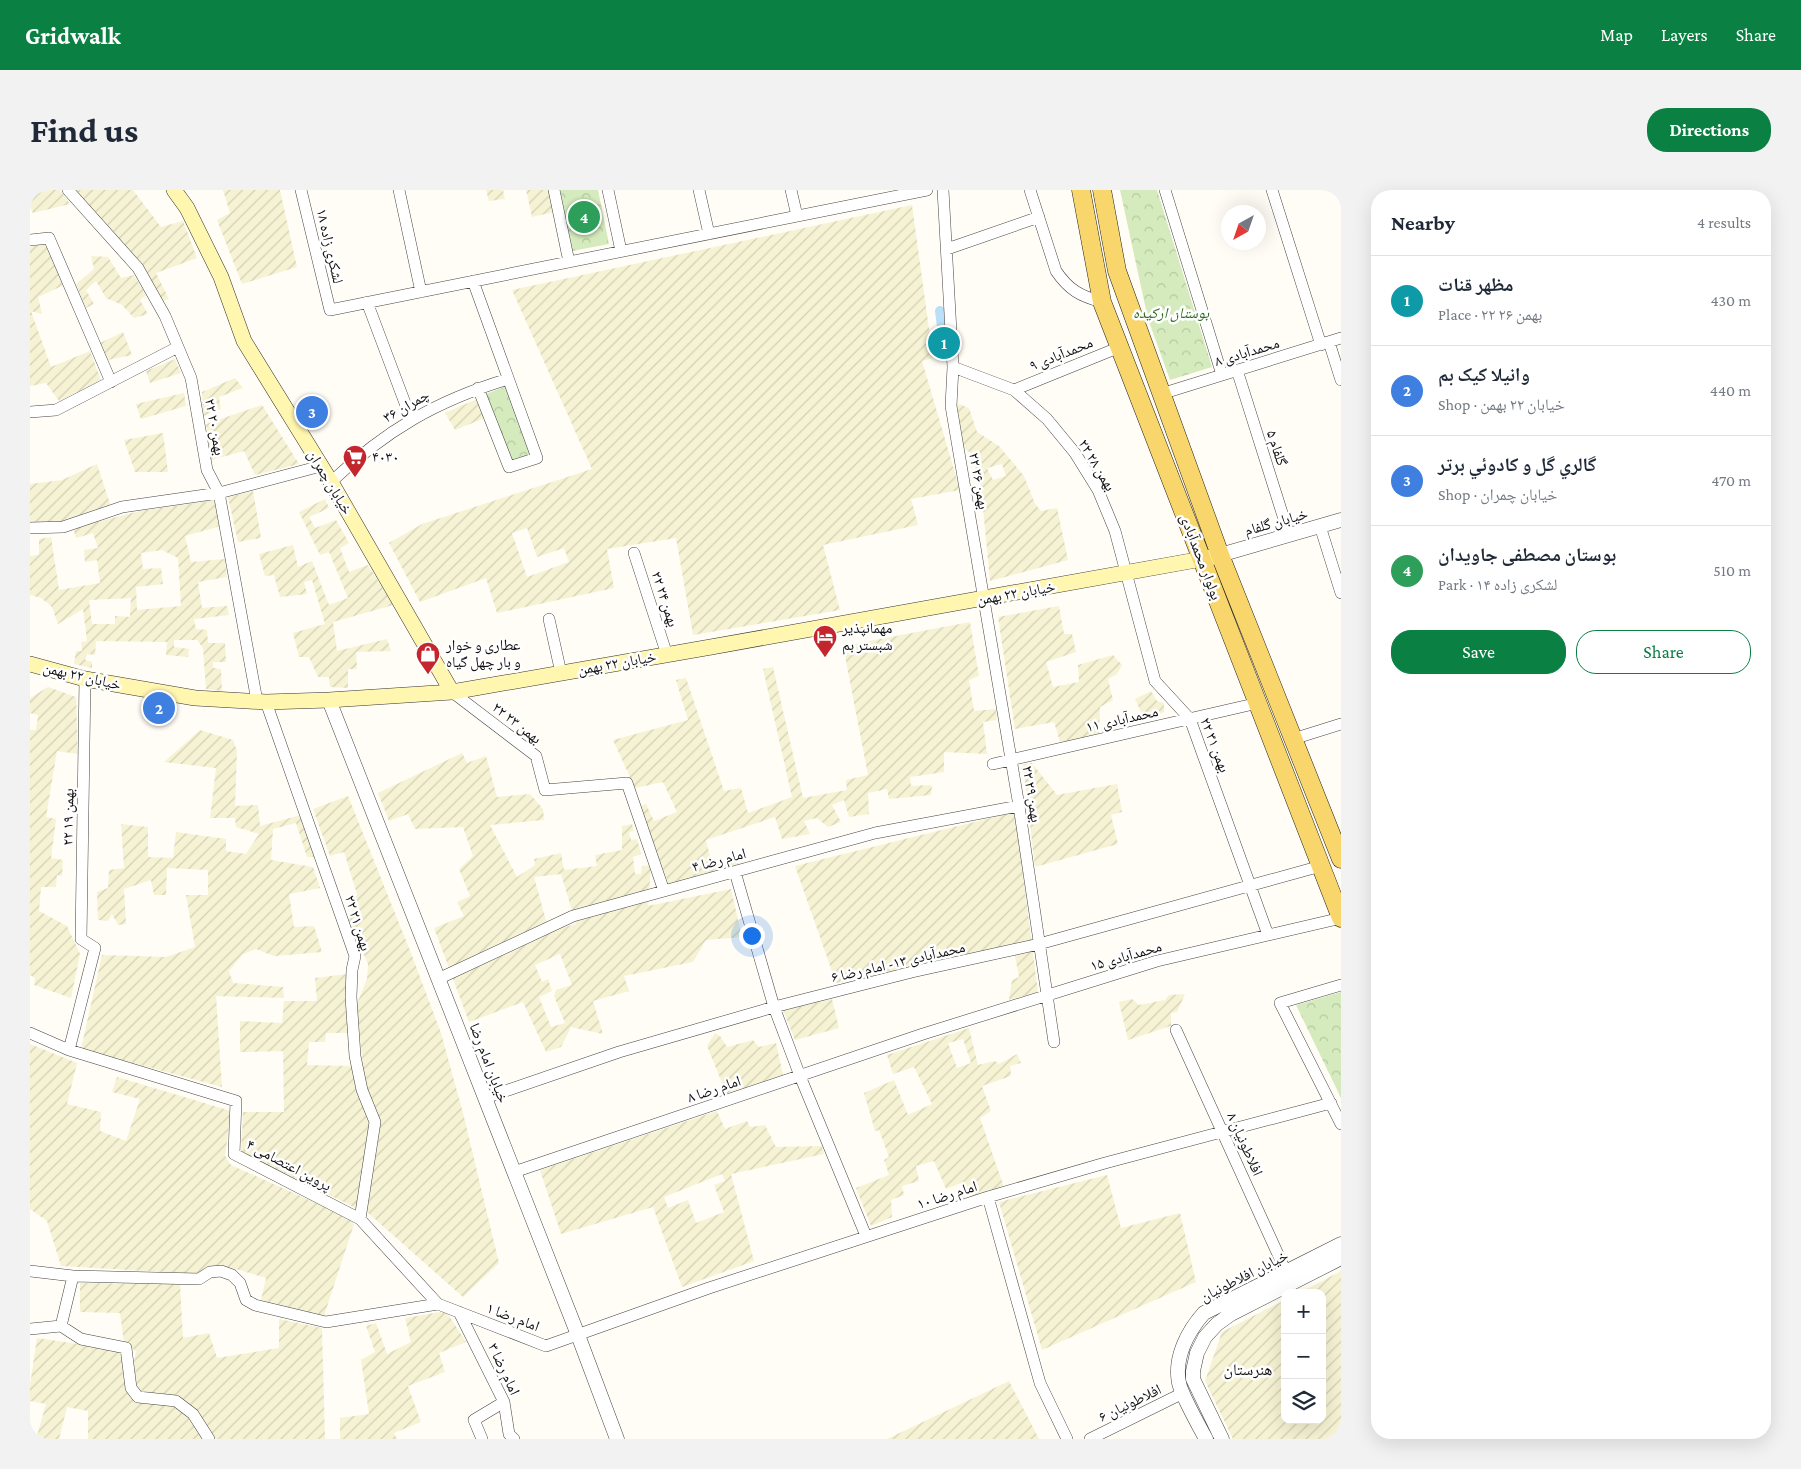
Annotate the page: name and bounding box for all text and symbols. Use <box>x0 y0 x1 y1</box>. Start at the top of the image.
text: Gridwalk <box>25 22 121 49</box>
text: Map <box>1600 25 1633 45</box>
text: Layers <box>1661 25 1708 45</box>
text: Share <box>1736 25 1776 45</box>
button: Directions <box>1647 108 1771 152</box>
text: Find us <box>30 111 138 150</box>
pin: 4 <box>568 198 600 236</box>
north arrow <box>1221 205 1266 250</box>
street label: لشکری زاده ۱۸ <box>312 207 346 285</box>
text: Nearby <box>1391 211 1455 235</box>
text: 4 results <box>1697 214 1751 231</box>
text: مظهر قنات <box>1438 274 1514 295</box>
text: 1 <box>1404 292 1410 309</box>
text: 430 m <box>1710 292 1751 309</box>
park label: بوستان ارکیده <box>1133 305 1210 322</box>
text: Place · ۲۲ بهمن ۲۶ <box>1438 306 1542 323</box>
pin: 1 <box>928 324 960 362</box>
street label: محمدآبادی ۹ <box>1027 334 1096 376</box>
street label: محمدآبادی ۸ <box>1213 335 1282 371</box>
text: وانیلا کیک بم <box>1438 364 1530 385</box>
text: 2 <box>1403 382 1411 399</box>
text: 440 m <box>1710 382 1751 399</box>
street label: چمران ۳۶ <box>380 386 433 427</box>
pin: 3 <box>296 393 328 431</box>
text: Shop · خیابان ۲۲ بهمن <box>1438 396 1565 413</box>
street label: ۲۲ بهمن ۲۰ <box>200 397 228 457</box>
street label: گلفام ۵ <box>1262 428 1290 469</box>
street label: ۲۲ بهمن ۲۸ <box>1074 436 1119 495</box>
supermarket icon: ۴۰۳۰ <box>342 444 368 478</box>
street label: خیابان چمران <box>303 447 356 519</box>
place label: ۴۰۳۰ <box>372 449 399 465</box>
street label: ۲۲ بهمن ۲۶ <box>964 451 992 511</box>
text: گالري گل و كادوئي برتر <box>1438 454 1597 475</box>
text: 3 <box>1403 472 1411 489</box>
text: 470 m <box>1711 472 1751 489</box>
text: Shop · خیابان چمران <box>1438 486 1558 503</box>
street label: خیابان گلفام <box>1243 505 1310 541</box>
street label: بولوار محمدآبادی <box>1175 512 1225 603</box>
text: بوستان مصطفی جاویدان <box>1438 544 1616 565</box>
text: 4 <box>1403 562 1411 579</box>
text: 510 m <box>1713 562 1751 579</box>
street label: ۲۲ بهمن ۲۴ <box>647 569 681 629</box>
text: Park · لشکری زاده ١۴ <box>1438 576 1557 593</box>
street label: خیابان ۲۲ بهمن <box>976 578 1057 610</box>
place label: مهمانپذیر شبستر بم <box>841 620 893 655</box>
hotel icon: مهمانپذیر شبستر بم <box>812 624 838 658</box>
button: Save <box>1391 630 1566 674</box>
button: Share <box>1576 630 1751 674</box>
place label: عطاری و خوار و بار چهل گیاه <box>445 637 521 672</box>
shop icon: عطاری و خوار و بار چهل گیاه <box>415 641 441 675</box>
street label: خیابان ۲۲ بهمن <box>577 648 658 680</box>
street label: خیابان ۲۲ بهمن <box>41 659 123 695</box>
pin: 2 <box>143 689 175 727</box>
street label: ۲۲ بهمن ۲۳ <box>488 699 545 749</box>
street label: محمدآبادی ۱۱ <box>1084 703 1160 737</box>
street label: ۲۲ بهمن ۳۱ <box>1195 715 1233 775</box>
street label: ۲۲ بهمن ۲۹ <box>1018 764 1044 824</box>
street label: ۲۲ بهمن ۱۹ <box>60 788 78 846</box>
street label: امام رضا ۴ <box>690 845 748 877</box>
street label: ۲۲ بهمن ۲۱ <box>340 893 374 953</box>
your location <box>739 923 765 949</box>
street label: محمدآبادی ۱۵ <box>1089 938 1164 976</box>
street label: محمدآبادی ۱۳- امام رضا ۶ <box>829 939 967 987</box>
street label: خیابان امام رضا <box>465 1021 512 1106</box>
street label: امام رضا ۸ <box>685 1072 743 1107</box>
street label: افلاطونیان ۸ <box>1222 1110 1266 1179</box>
street label: پروین اعتصامی ۴ <box>243 1136 334 1196</box>
street label: امام رضا ۱۰ <box>915 1178 980 1214</box>
street label: خیابان افلاطونیان <box>1197 1247 1292 1307</box>
map controls <box>1281 1289 1326 1424</box>
button: + <box>1281 1289 1326 1334</box>
street label: امام رضا ۱ <box>484 1300 542 1336</box>
button: − <box>1281 1334 1326 1379</box>
street label: امام رضا ۳ <box>483 1341 523 1398</box>
district label: هنرستان <box>1224 1361 1272 1380</box>
button: layers <box>1281 1379 1326 1424</box>
street label: افلاطونیان ۶ <box>1096 1381 1165 1427</box>

